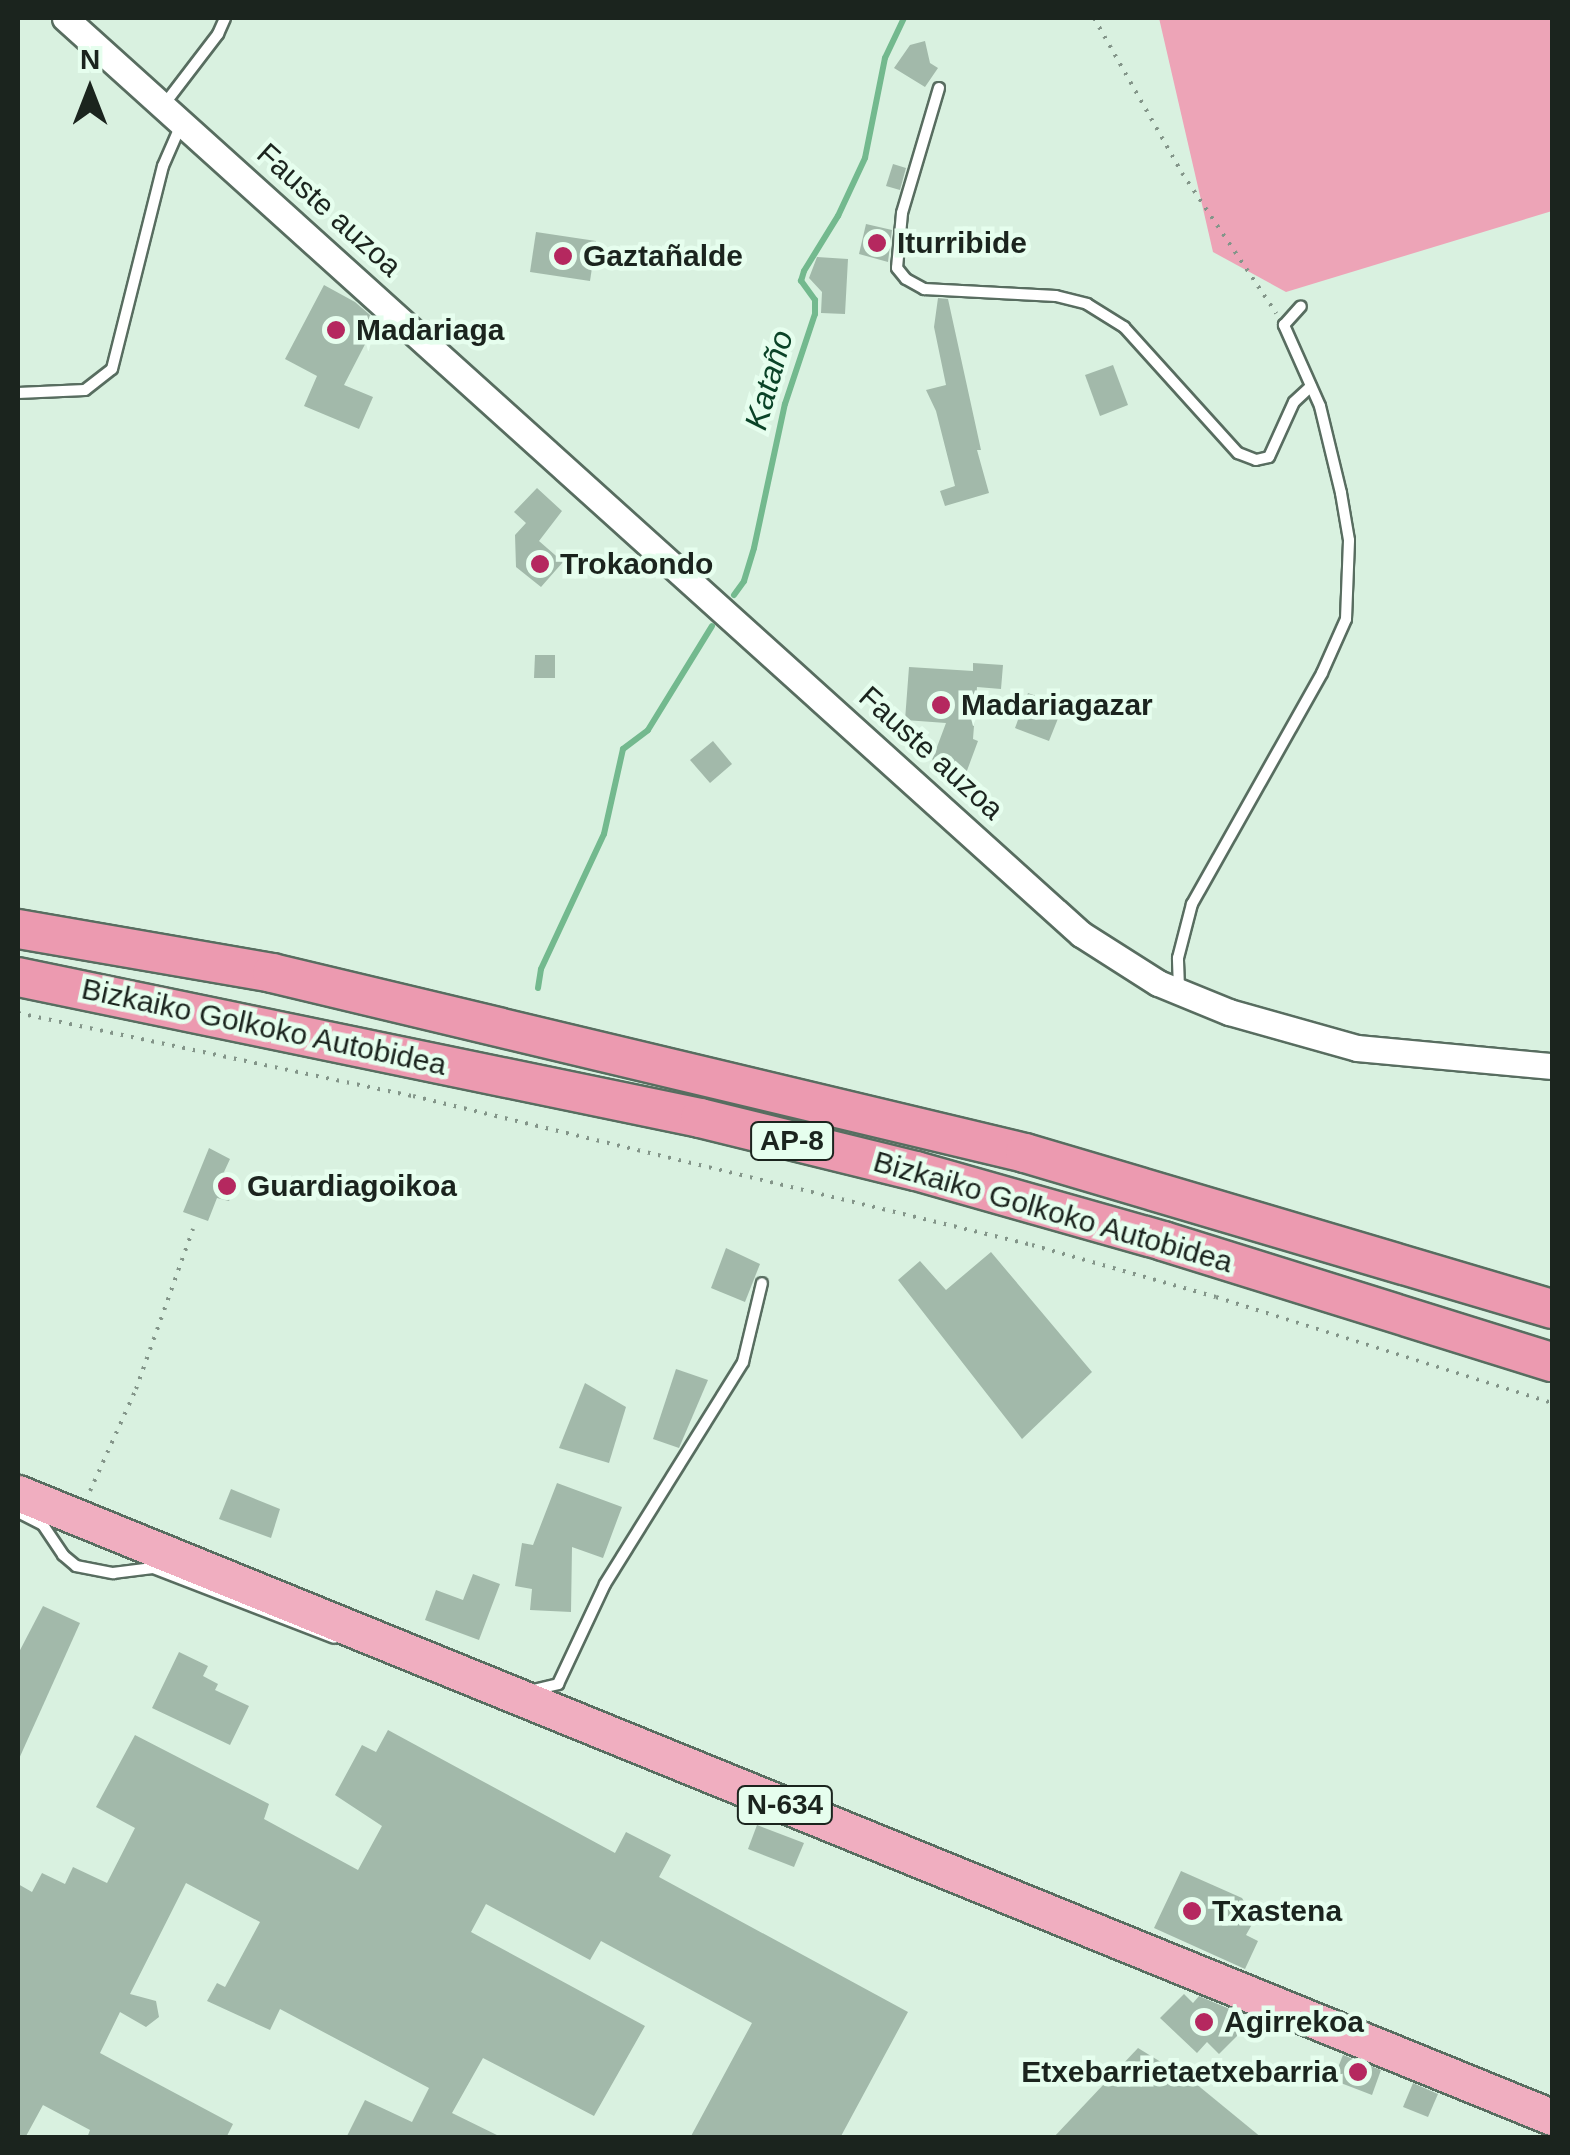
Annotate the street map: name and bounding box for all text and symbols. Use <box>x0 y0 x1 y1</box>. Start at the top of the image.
north arrow <box>40 40 140 140</box>
text: N <box>80 44 100 75</box>
street label: Fauste auzoa <box>249 136 409 284</box>
place label: Iturribide <box>897 225 1027 261</box>
marker: Iturribide <box>866 232 888 254</box>
place label: Gaztañalde <box>583 238 743 274</box>
marker: Gaztañalde <box>552 245 574 267</box>
place label: Madariaga <box>356 312 504 348</box>
marker: Madariaga <box>325 319 347 341</box>
water label: Kataño <box>737 326 801 434</box>
place label: Trokaondo <box>560 546 713 582</box>
marker: Trokaondo <box>529 553 551 575</box>
street label: Fauste auzoa <box>851 679 1011 827</box>
place label: Madariagazar <box>961 687 1153 723</box>
marker: Madariagazar <box>930 694 952 716</box>
street label: Bizkaiko Golkoko Autobidea <box>78 971 450 1083</box>
road number: AP-8 <box>750 1118 834 1164</box>
street label: Bizkaiko Golkoko Autobidea <box>868 1143 1238 1281</box>
place label: Guardiagoikoa <box>247 1168 457 1204</box>
marker: Guardiagoikoa <box>216 1175 238 1197</box>
road number: N-634 <box>735 1782 835 1828</box>
place label: Txastena <box>1212 1893 1342 1929</box>
marker: Txastena <box>1181 1900 1203 1922</box>
place label: Agirrekoa <box>1224 2004 1364 2040</box>
marker: Agirrekoa <box>1193 2011 1215 2033</box>
place label: Etxebarrietaetxebarria <box>1021 2054 1338 2090</box>
marker: Etxebarrietaetxebarria <box>1347 2061 1369 2083</box>

